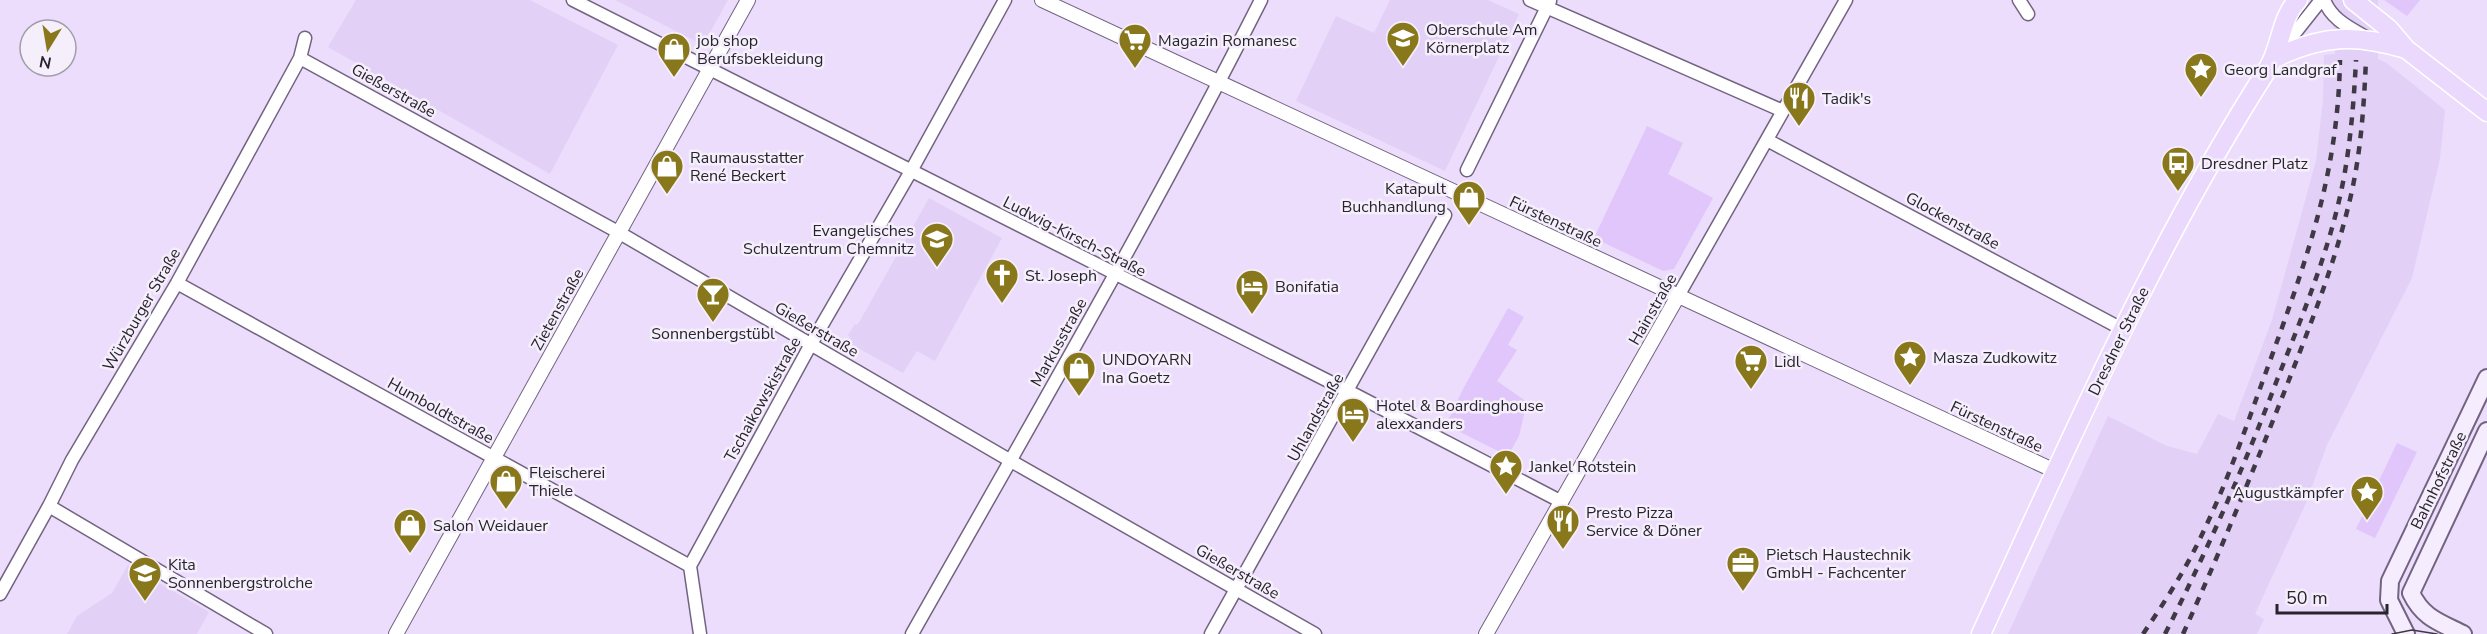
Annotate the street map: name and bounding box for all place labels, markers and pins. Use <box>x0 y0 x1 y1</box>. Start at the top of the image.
place label: Oberschule Am Körnerplatz <box>1426 19 1538 59</box>
school or university icon: Oberschule Am Körnerplatz <box>1385 20 1421 67</box>
supermarket icon: Magazin Romanesc <box>1117 22 1153 69</box>
place label: job shop Berufsbekleidung <box>696 30 823 70</box>
place label: Magazin Romanesc <box>1158 30 1297 52</box>
shop icon: job shop Berufsbekleidung <box>656 31 692 78</box>
place icon: Georg Landgraf <box>2183 51 2219 98</box>
place label: Georg Landgraf <box>2224 59 2337 81</box>
restaurant icon: Tadik's <box>1781 80 1817 127</box>
place label: Tadik's <box>1822 88 1871 110</box>
bus stop icon: Dresdner Platz <box>2160 145 2196 192</box>
place label: Raumausstatter René Beckert <box>690 147 804 187</box>
shop icon: Raumausstatter René Beckert <box>649 148 685 195</box>
place label: Dresdner Platz <box>2201 153 2308 175</box>
place label: Katapult Buchhandlung <box>1342 178 1446 218</box>
shop icon: Katapult Buchhandlung <box>1451 179 1487 226</box>
place label: Evangelisches Schulzentrum Chemnitz <box>743 220 914 260</box>
school or university icon: Evangelisches Schulzentrum Chemnitz <box>919 221 955 268</box>
church icon: St. Joseph <box>984 257 1020 304</box>
place label: St. Joseph <box>1025 265 1097 287</box>
hotel icon: Bonifatia <box>1234 268 1270 315</box>
bar icon: Sonnenbergstübl <box>695 276 731 323</box>
place label: Bonifatia <box>1275 276 1339 298</box>
place label: Sonnenbergstübl <box>651 323 775 345</box>
place icon: Masza Zudkowitz <box>1892 339 1928 386</box>
supermarket icon: Lidl <box>1733 343 1769 390</box>
place label: Masza Zudkowitz <box>1933 347 2057 369</box>
place label: UNDOYARN Ina Goetz <box>1102 349 1192 389</box>
shop icon: UNDOYARN Ina Goetz <box>1061 350 1097 397</box>
place label: Lidl <box>1774 351 1801 373</box>
place label: Hotel & Boardinghouse alexxanders <box>1376 395 1544 435</box>
hotel icon: Hotel & Boardinghouse alexxanders <box>1335 396 1371 443</box>
place icon: Jankel Rotstein <box>1488 448 1524 495</box>
place label: Jankel Rotstein <box>1528 456 1636 478</box>
place label: Fleischerei Thiele <box>529 462 605 502</box>
shop icon: Fleischerei Thiele <box>488 463 524 510</box>
place icon: Augustkämpfer <box>2349 474 2385 521</box>
place label: Augustkämpfer <box>2233 482 2344 504</box>
place label: Presto Pizza Service & Döner <box>1586 502 1702 542</box>
restaurant icon: Presto Pizza Service & Döner <box>1545 503 1581 550</box>
shop icon: Salon Weidauer <box>392 507 428 554</box>
place label: Salon Weidauer <box>433 515 548 537</box>
place label: Pietsch Haustechnik GmbH - Fachcenter <box>1766 544 1912 584</box>
office icon: Pietsch Haustechnik GmbH - Fachcenter <box>1725 545 1761 592</box>
place label: Kita Sonnenbergstrolche <box>168 554 313 594</box>
school or university icon: Kita Sonnenbergstrolche <box>127 555 163 602</box>

